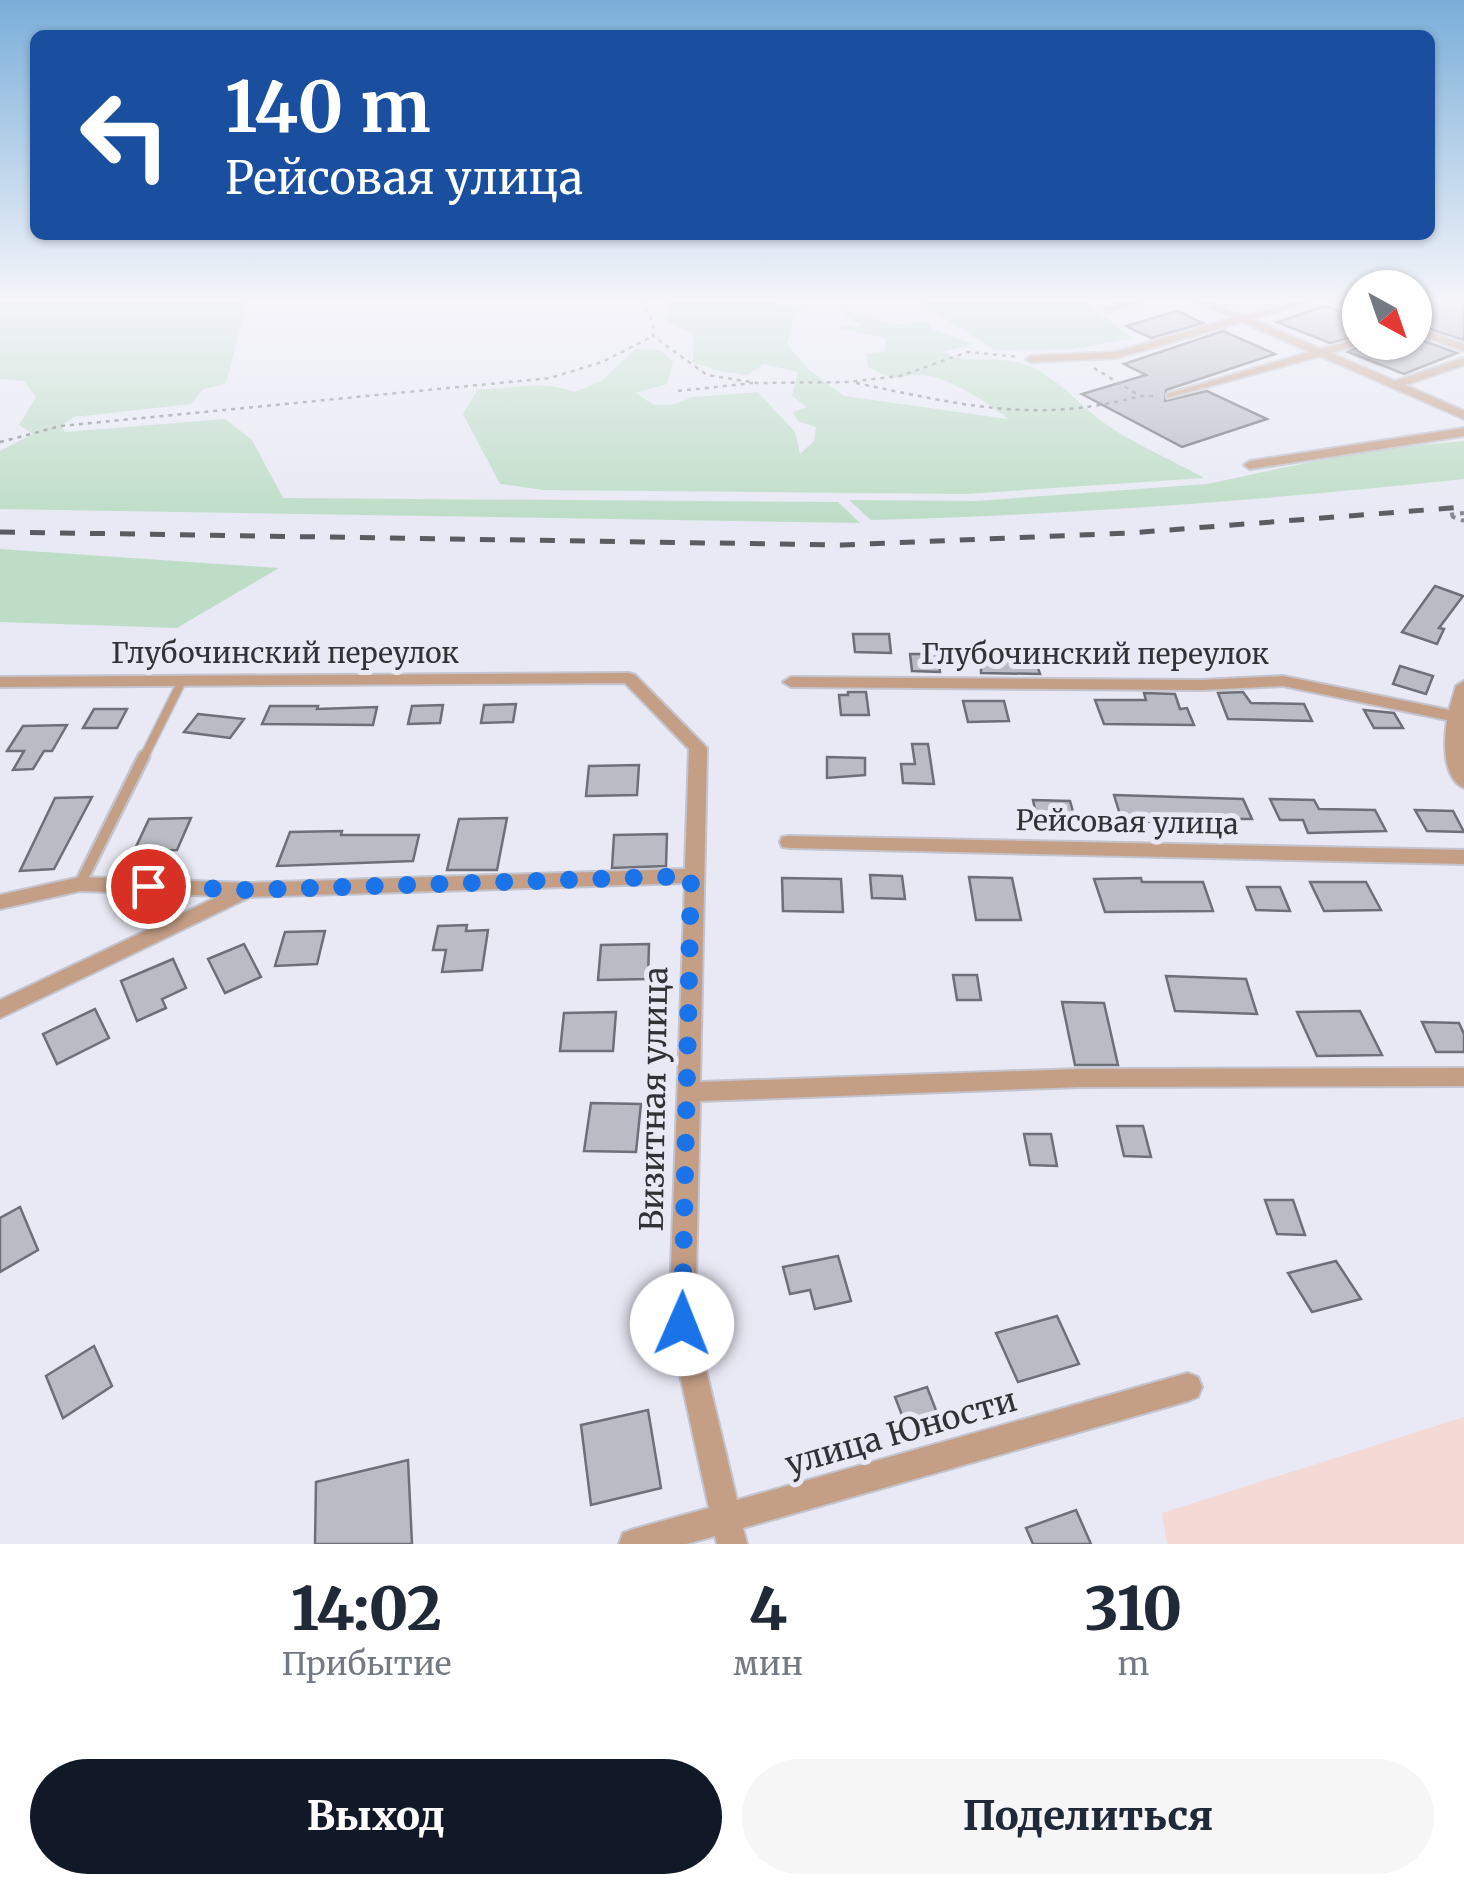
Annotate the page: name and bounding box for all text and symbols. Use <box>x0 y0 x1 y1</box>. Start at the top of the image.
text: 140 m <box>225 63 431 151</box>
icon: left <box>60 70 190 200</box>
text: Рейсовая улица <box>225 150 583 206</box>
north arrow <box>1342 270 1432 360</box>
map controls <box>1342 270 1432 360</box>
street label: Глубочинский переулок <box>111 635 459 671</box>
street label: Глубочинский переулок <box>921 636 1269 672</box>
street label: Рейсовая улица <box>1015 802 1239 842</box>
pin <box>106 844 191 929</box>
icon: arrive <box>121 859 176 914</box>
street label: Визитная улица <box>632 966 676 1232</box>
position arrow <box>630 1272 734 1376</box>
street label: улица Юности <box>781 1380 1021 1484</box>
text: 14:02 <box>291 1571 442 1646</box>
text: 4 <box>749 1571 787 1646</box>
text: 310 <box>1085 1571 1182 1646</box>
text: Прибытие <box>282 1644 452 1684</box>
text: мин <box>733 1644 803 1684</box>
text: m <box>1118 1644 1149 1684</box>
button: Выход <box>30 1759 722 1874</box>
button: Поделиться <box>742 1759 1434 1874</box>

